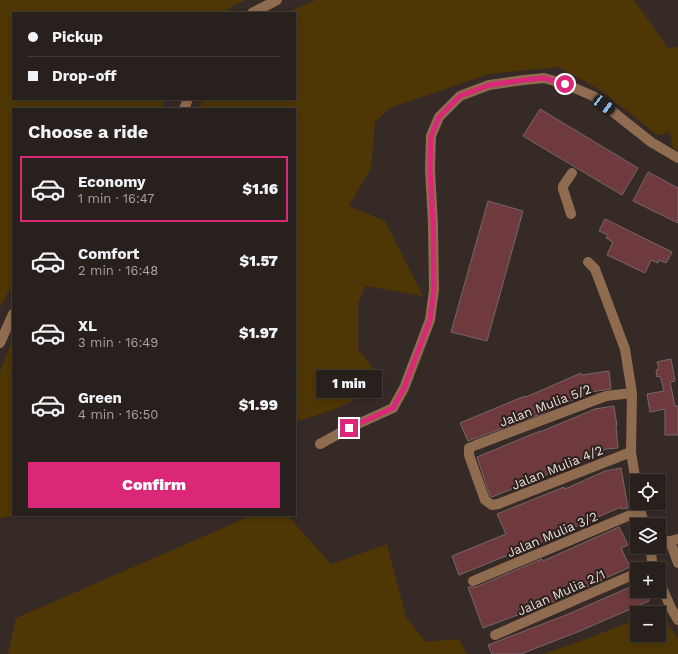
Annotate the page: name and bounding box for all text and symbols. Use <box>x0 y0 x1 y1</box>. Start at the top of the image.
text: Pickup <box>52 28 103 46</box>
text: Drop-off <box>52 67 117 85</box>
route start <box>556 75 574 93</box>
car <box>591 93 617 117</box>
text: Choose a ride <box>28 121 148 142</box>
icon: car <box>30 171 66 207</box>
text: Economy <box>78 173 145 191</box>
text: $1.16 <box>243 180 278 198</box>
text: 1 min · 16:47 <box>78 191 154 206</box>
icon: car <box>30 243 66 279</box>
text: Comfort <box>78 245 139 263</box>
text: $1.57 <box>240 252 278 270</box>
text: 2 min · 16:48 <box>78 263 158 278</box>
icon: car <box>30 315 66 351</box>
text: XL <box>78 317 97 335</box>
text: $1.97 <box>239 324 278 342</box>
text: 3 min · 16:49 <box>78 335 158 350</box>
callout: 1 min <box>316 370 382 398</box>
text: 1 min <box>332 376 366 391</box>
street label: Jalan Mulia 5/2 <box>497 381 593 430</box>
icon: car <box>30 387 66 423</box>
text: Green <box>78 389 122 407</box>
text: $1.99 <box>239 396 278 414</box>
text: 4 min · 16:50 <box>78 407 158 422</box>
route end <box>340 419 358 437</box>
street label: Jalan Mulia 4/2 <box>509 442 605 493</box>
button: Confirm <box>28 462 280 508</box>
map controls <box>630 474 666 642</box>
button: locate <box>630 474 666 510</box>
street label: Jalan Mulia 3/2 <box>505 509 600 560</box>
button: layers <box>630 518 666 554</box>
button: + <box>630 562 666 598</box>
street label: Jalan Mulia 2/1 <box>515 566 607 619</box>
button: − <box>630 606 666 642</box>

